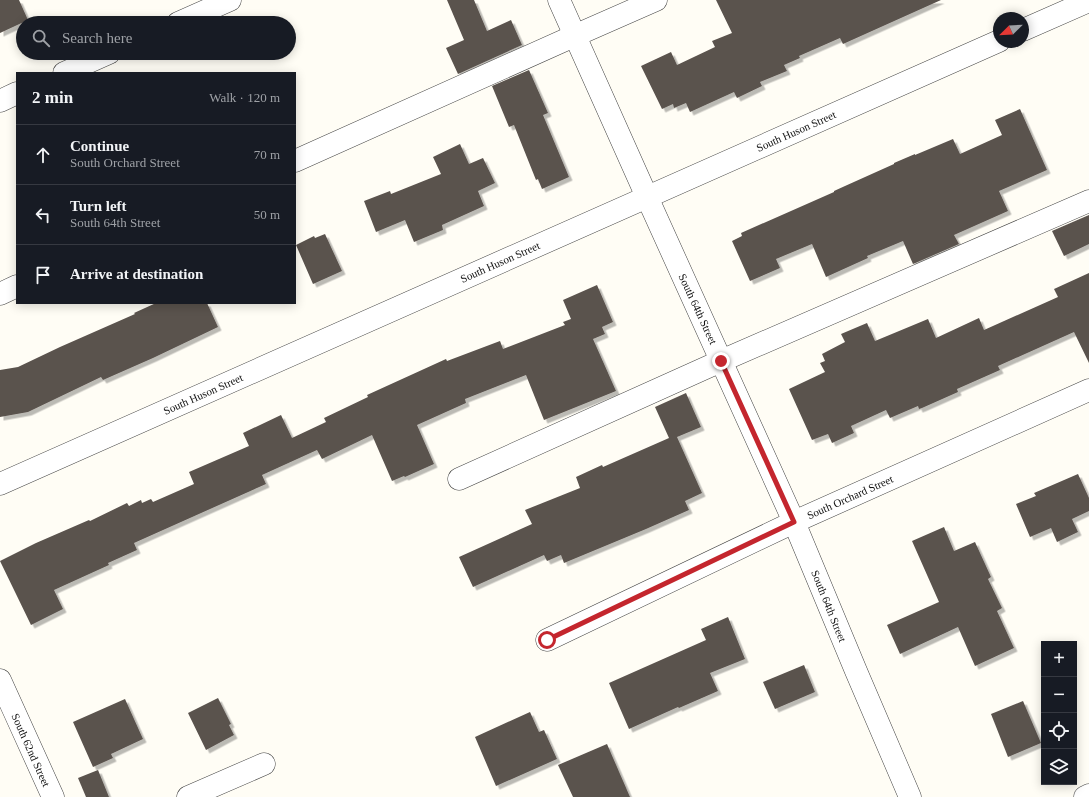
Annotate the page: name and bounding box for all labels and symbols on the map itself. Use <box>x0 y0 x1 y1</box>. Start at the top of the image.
north arrow <box>993 12 1029 48</box>
street label: South Huson Street <box>754 108 838 154</box>
street label: South Huson Street <box>458 239 542 285</box>
street label: South 64th Street <box>676 272 720 346</box>
route end <box>712 352 730 370</box>
street label: South Huson Street <box>161 371 245 417</box>
street label: South Orchard Street <box>805 473 895 521</box>
street label: South 64th Street <box>809 568 849 644</box>
route start <box>538 631 556 649</box>
street label: South 62nd Street <box>9 712 53 788</box>

